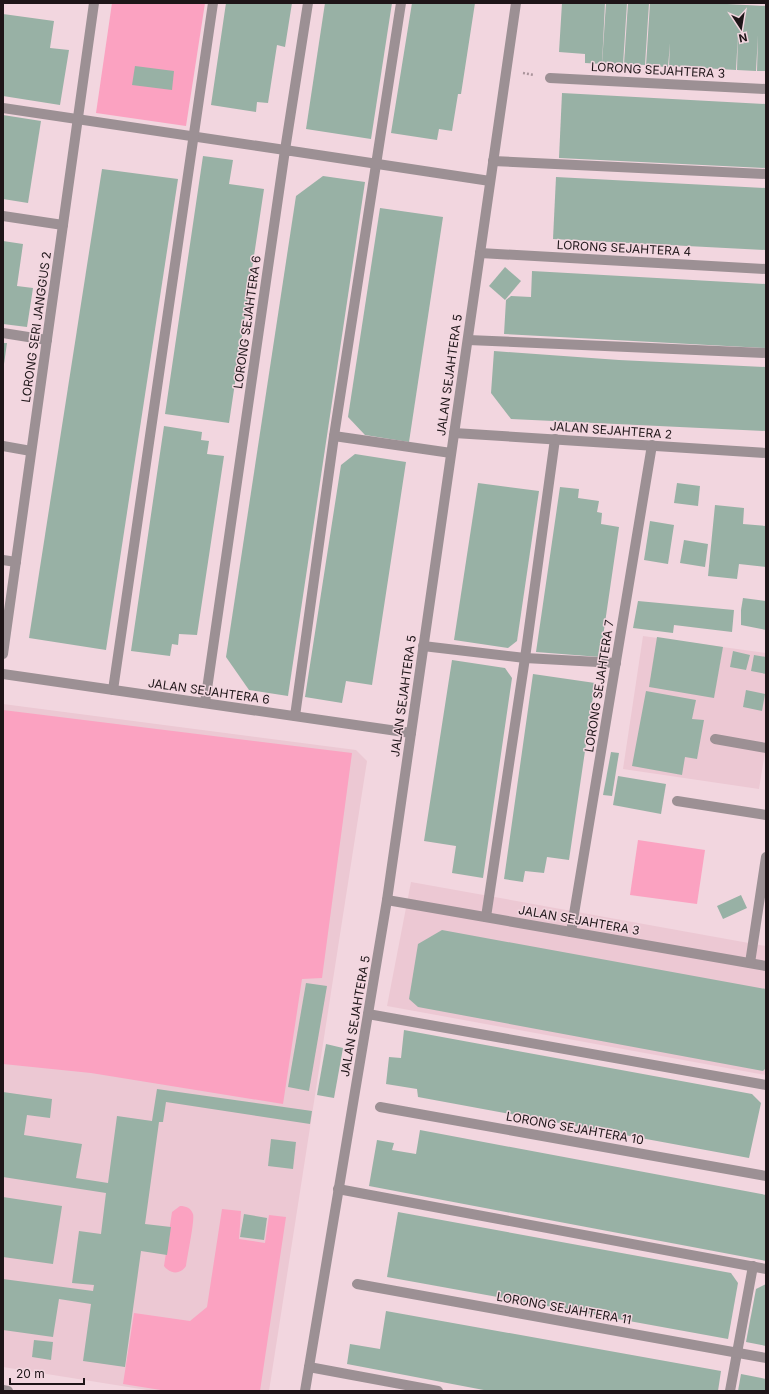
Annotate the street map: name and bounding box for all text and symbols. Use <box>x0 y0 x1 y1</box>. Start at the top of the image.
north arrow <box>721 8 761 48</box>
text: N <box>738 30 749 46</box>
street label: LORONG SEJAHTERA 3 <box>591 59 725 81</box>
street label: LORONG SEJAHTERA 4 <box>556 237 692 259</box>
street label: LORONG SERI JANGGUS 2 <box>18 251 54 403</box>
street label: LORONG SEJAHTERA 6 <box>230 254 264 390</box>
street label: JALAN SEJAHTERA 5 <box>433 313 465 437</box>
street label: JALAN SEJAHTERA 2 <box>549 418 673 442</box>
street label: LORONG SEJAHTERA 7 <box>581 619 617 753</box>
street label: JALAN SEJAHTERA 5 <box>387 634 419 758</box>
street label: JALAN SEJAHTERA 6 <box>147 675 271 707</box>
street label: JALAN SEJAHTERA 3 <box>517 902 641 938</box>
street label: JALAN SEJAHTERA 5 <box>337 954 373 1078</box>
street label: LORONG SEJAHTERA 10 <box>505 1109 645 1147</box>
street label: LORONG SEJAHTERA 11 <box>495 1289 633 1327</box>
scale bar <box>10 1360 84 1386</box>
text: 20 m <box>16 1366 45 1381</box>

